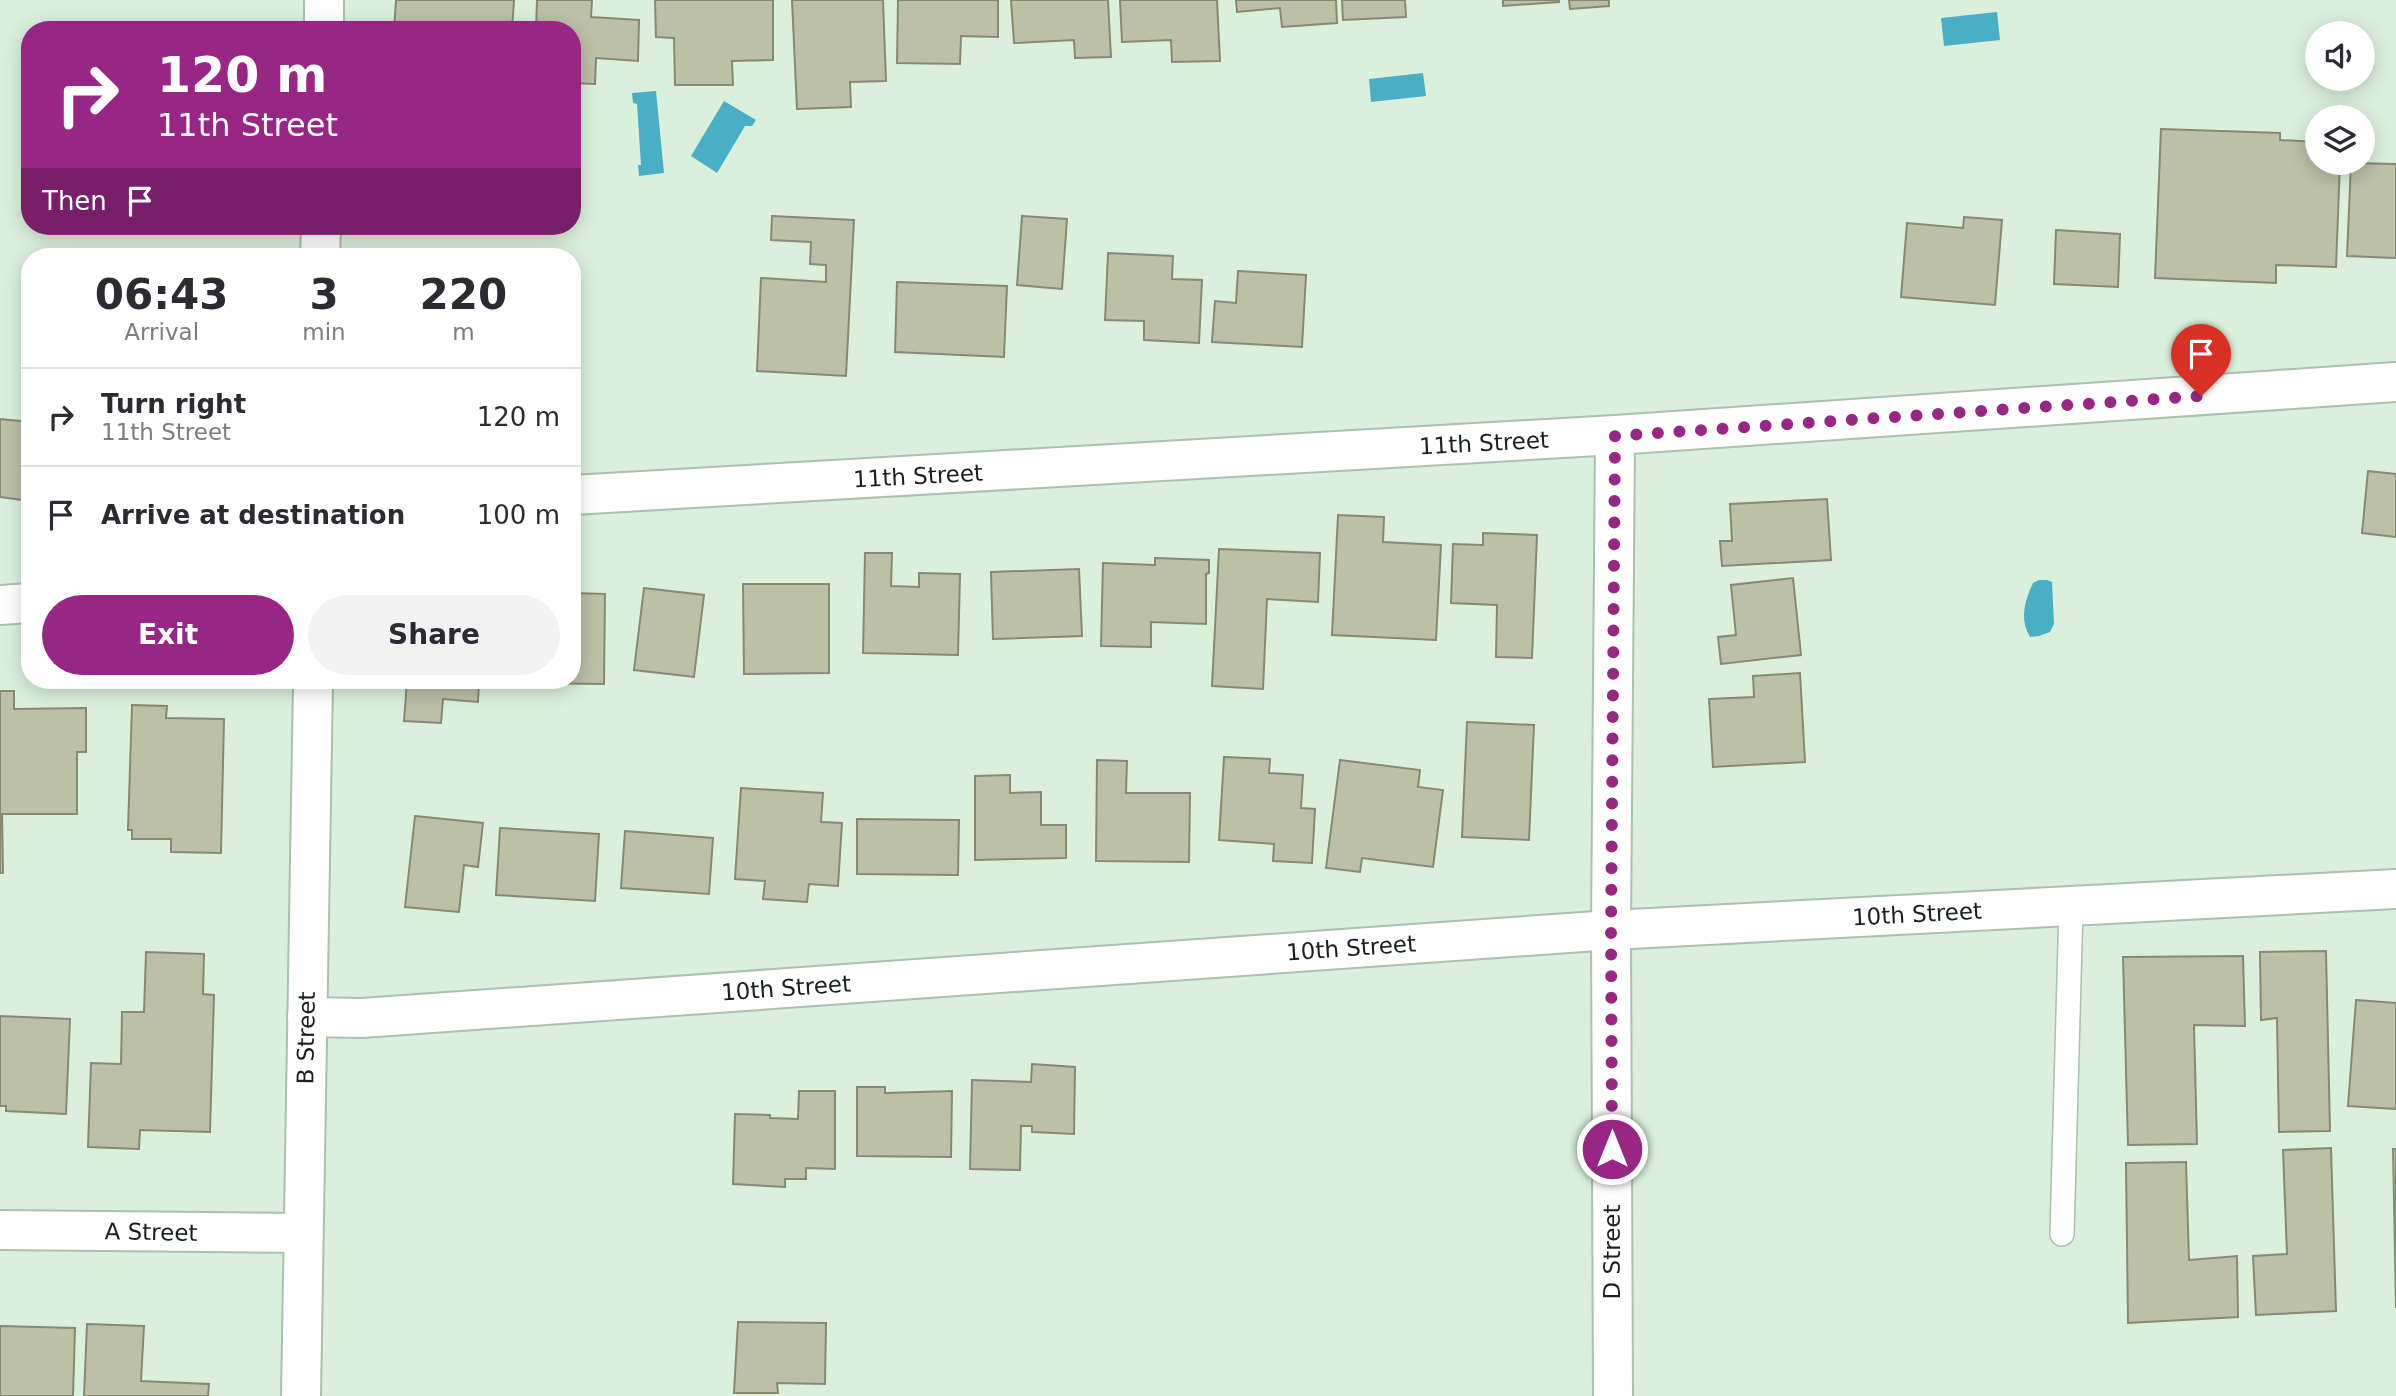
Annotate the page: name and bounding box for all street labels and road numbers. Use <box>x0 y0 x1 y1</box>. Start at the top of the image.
street label: 11th Street <box>1418 427 1550 459</box>
street label: 11th Street <box>852 460 984 492</box>
street label: 10th Street <box>1851 898 1983 930</box>
street label: 10th Street <box>1285 930 1417 966</box>
street label: 10th Street <box>720 970 852 1006</box>
street label: B Street <box>292 991 320 1085</box>
street label: D Street <box>1599 1205 1625 1299</box>
street label: A Street <box>104 1218 198 1246</box>

